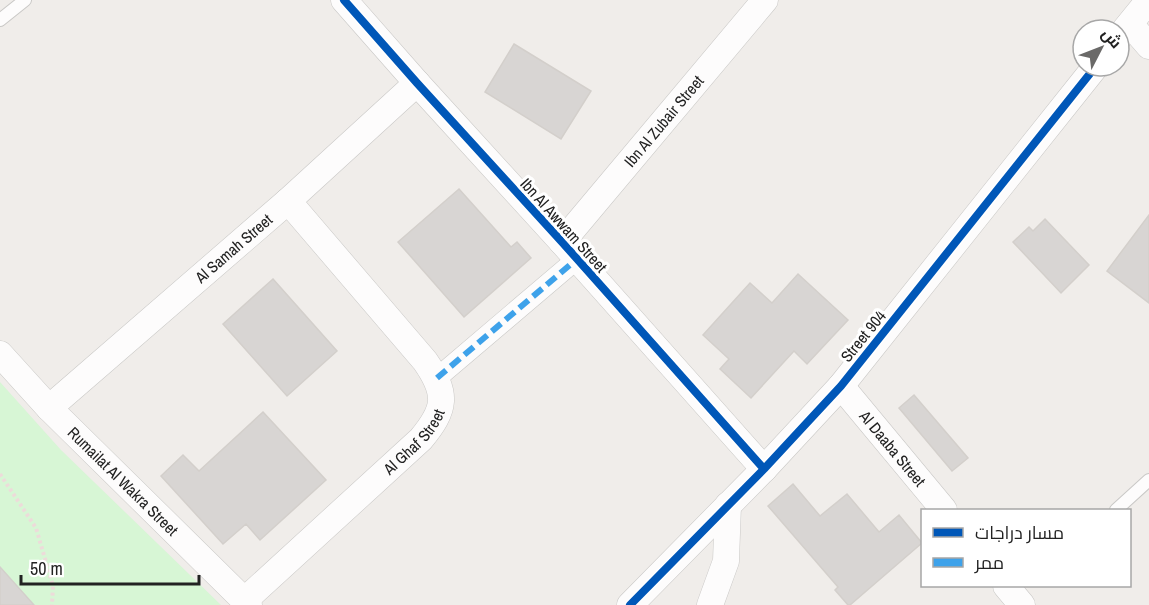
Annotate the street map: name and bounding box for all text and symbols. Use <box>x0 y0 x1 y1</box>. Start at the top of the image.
north arrow <box>1071 18 1131 78</box>
text: ش <box>1097 23 1127 53</box>
street label: Ibn Al Zubair Street <box>619 70 709 171</box>
street label: Ibn Al Awwam Street <box>516 173 613 277</box>
street label: Al Samah Street <box>189 208 277 289</box>
street label: Street 904 <box>835 306 891 366</box>
street label: Al Daaba Street <box>854 405 931 491</box>
street label: Al Ghaf Street <box>378 406 450 480</box>
street label: Rumailat Al Wakra Street <box>63 422 183 541</box>
legend <box>921 509 1131 587</box>
text: مسار دراجات <box>975 520 1064 545</box>
scale bar <box>21 548 200 586</box>
text: ممر <box>974 550 1004 575</box>
text: 50 m <box>30 556 63 581</box>

